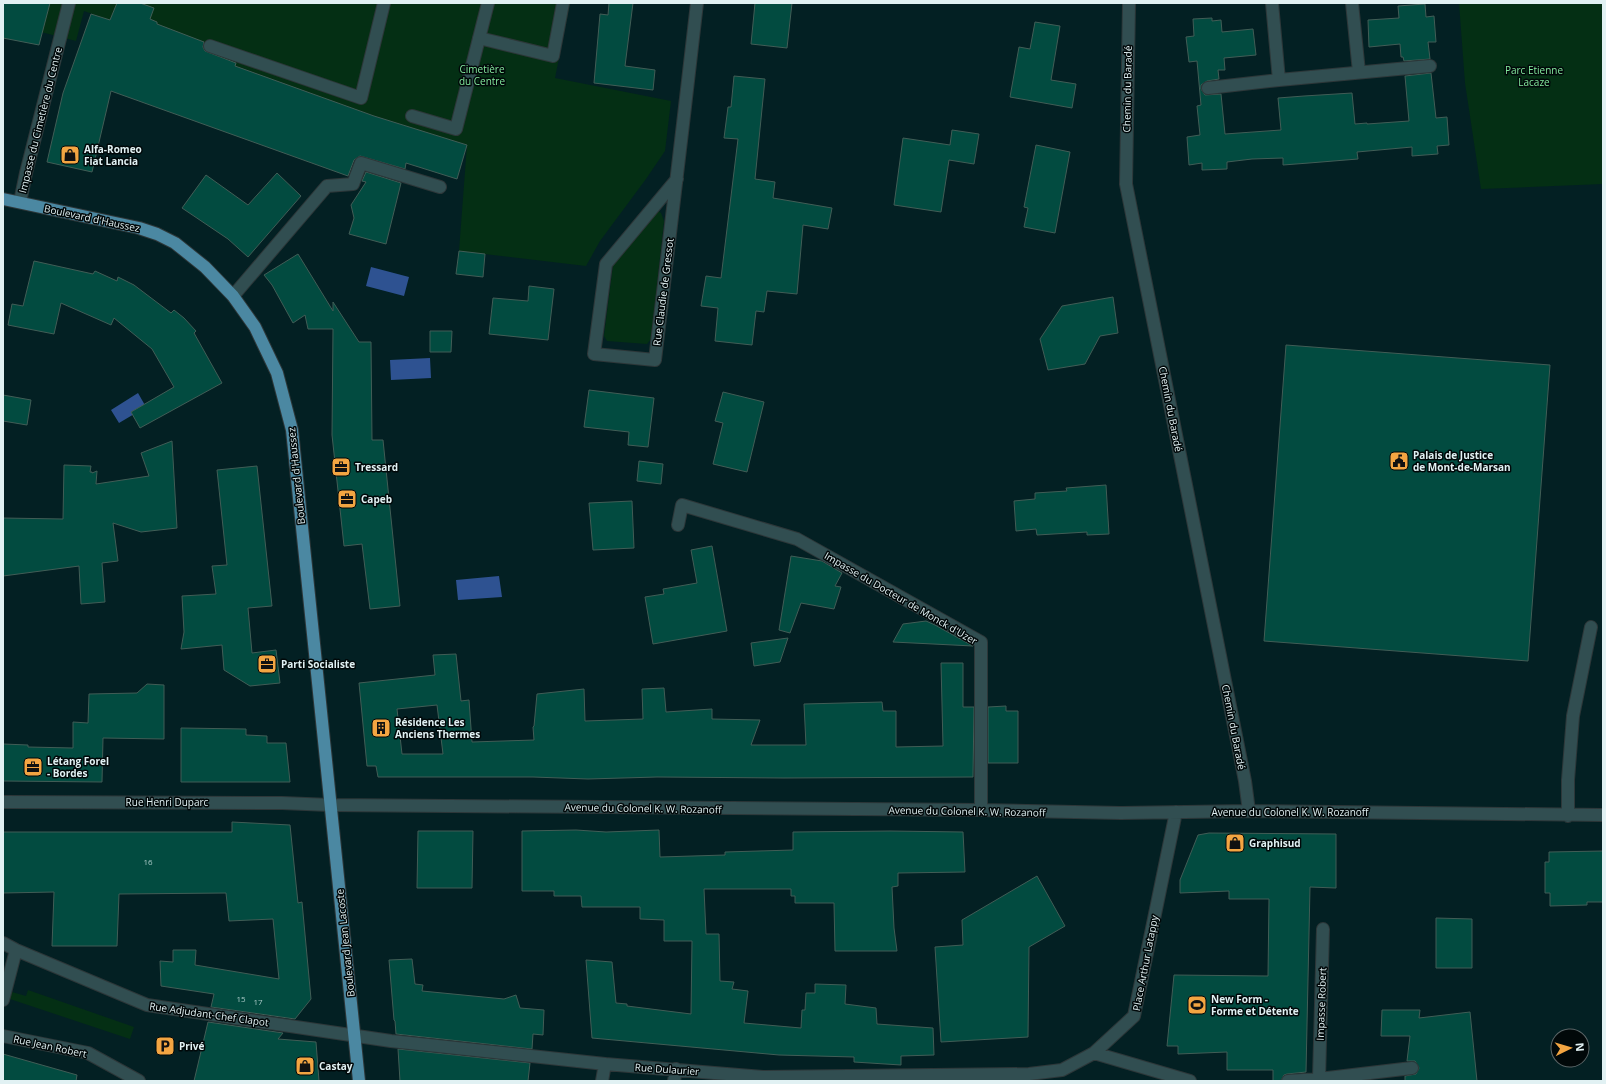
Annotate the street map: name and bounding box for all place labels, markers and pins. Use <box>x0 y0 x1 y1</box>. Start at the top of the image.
place label: Alfa-Romeo Fiat Lancia <box>84 142 142 168</box>
shop icon: Alfa-Romeo Fiat Lancia <box>59 144 81 166</box>
place label: Palais de Justice de Mont-de-Marsan <box>1413 448 1511 474</box>
public building icon: Palais de Justice de Mont-de-Marsan <box>1388 450 1410 472</box>
office icon: Tressard <box>330 456 352 478</box>
place label: Tressard <box>355 460 398 474</box>
office icon: Capeb <box>336 488 358 510</box>
place label: Capeb <box>361 492 392 506</box>
office icon: Parti Socialiste <box>256 653 278 675</box>
place label: Parti Socialiste <box>281 657 355 671</box>
place label: Résidence Les Anciens Thermes <box>395 715 480 741</box>
building icon: Résidence Les Anciens Thermes <box>370 717 392 739</box>
place label: Létang Forel - Bordes <box>47 754 109 780</box>
office icon: Létang Forel - Bordes <box>22 756 44 778</box>
shop icon: Graphisud <box>1224 832 1246 854</box>
place label: Graphisud <box>1249 836 1301 850</box>
place label: New Form - Forme et Détente <box>1211 992 1299 1018</box>
sports icon: New Form - Forme et Détente <box>1186 994 1208 1016</box>
parking icon: Privé <box>154 1035 176 1057</box>
place label: Privé <box>179 1039 205 1053</box>
shop icon: Castay <box>294 1055 316 1077</box>
place label: Castay <box>319 1059 353 1073</box>

